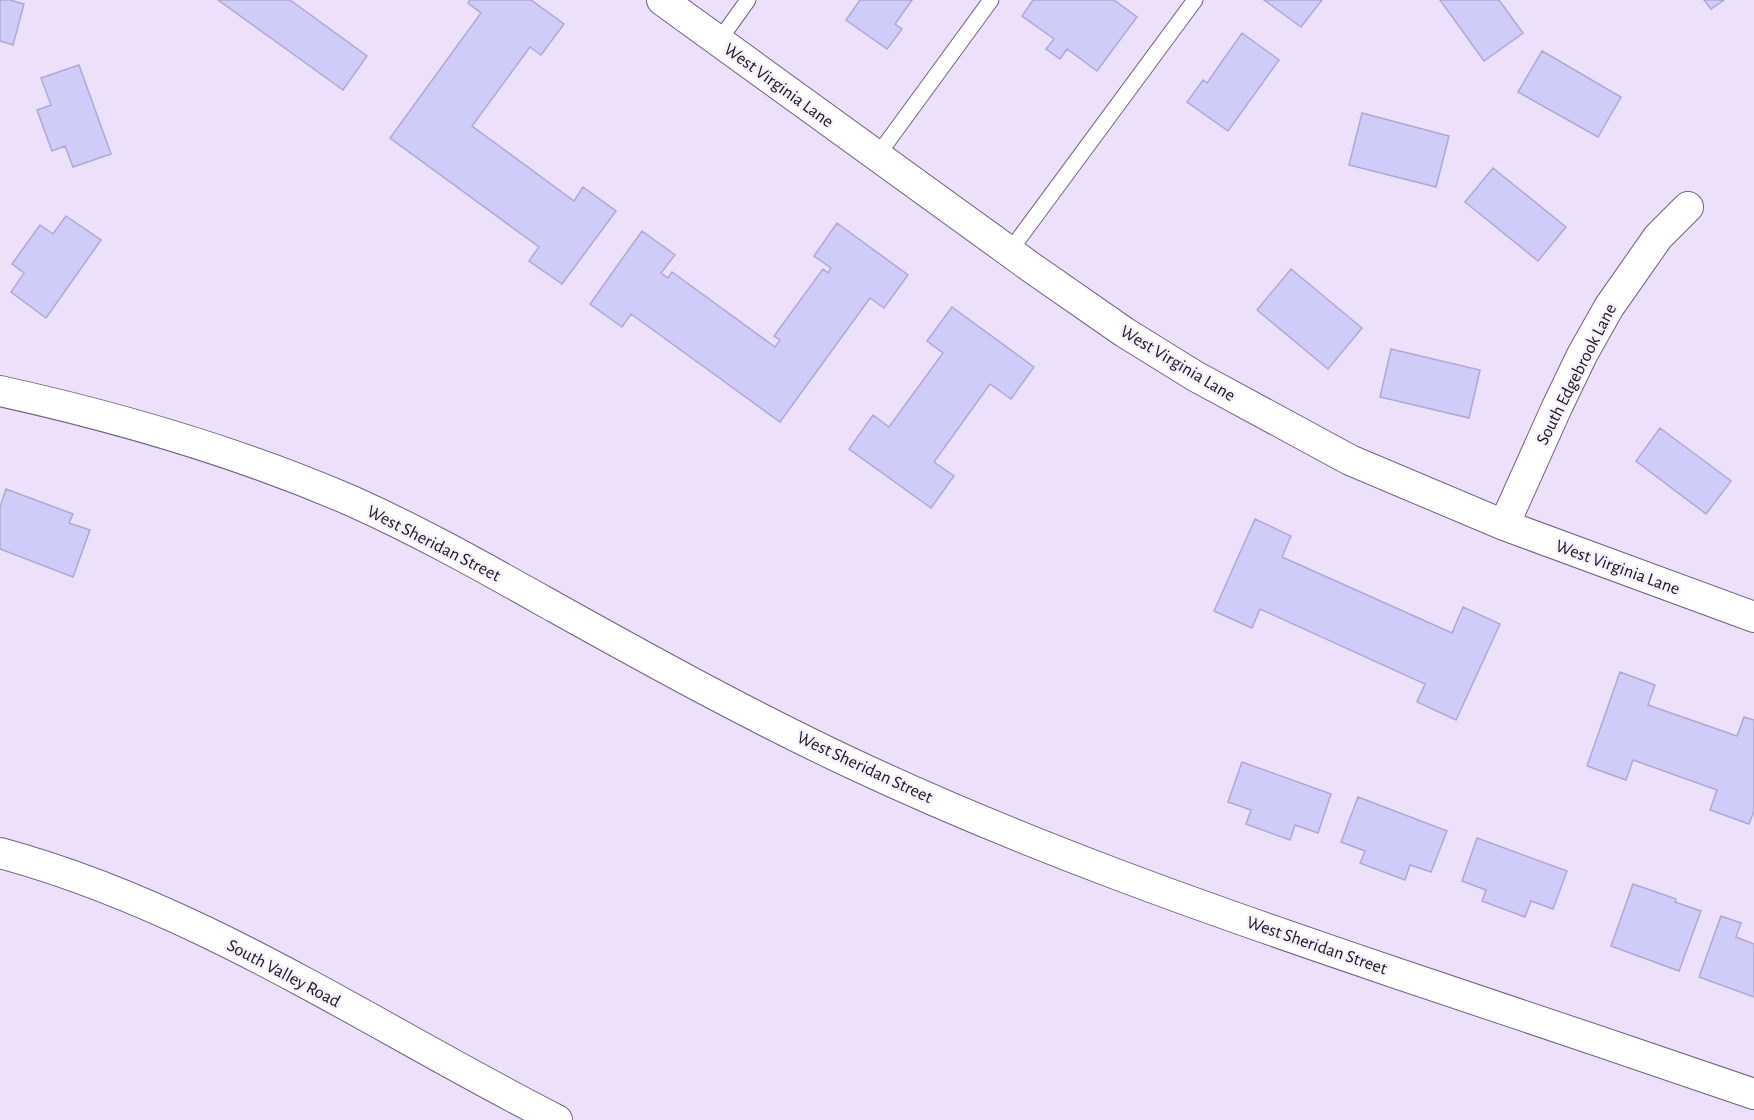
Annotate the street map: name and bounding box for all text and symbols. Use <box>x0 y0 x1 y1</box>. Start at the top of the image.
street label: West Virginia Lane <box>720 40 837 131</box>
street label: South Edgebrook Lane <box>1534 301 1620 448</box>
street label: West Virginia Lane <box>1117 323 1238 405</box>
street label: West Sheridan Street <box>364 502 503 585</box>
street label: West Virginia Lane <box>1553 537 1682 599</box>
street label: West Sheridan Street <box>794 729 935 807</box>
street label: West Sheridan Street <box>1244 913 1389 978</box>
street label: South Valley Road <box>224 937 343 1011</box>

